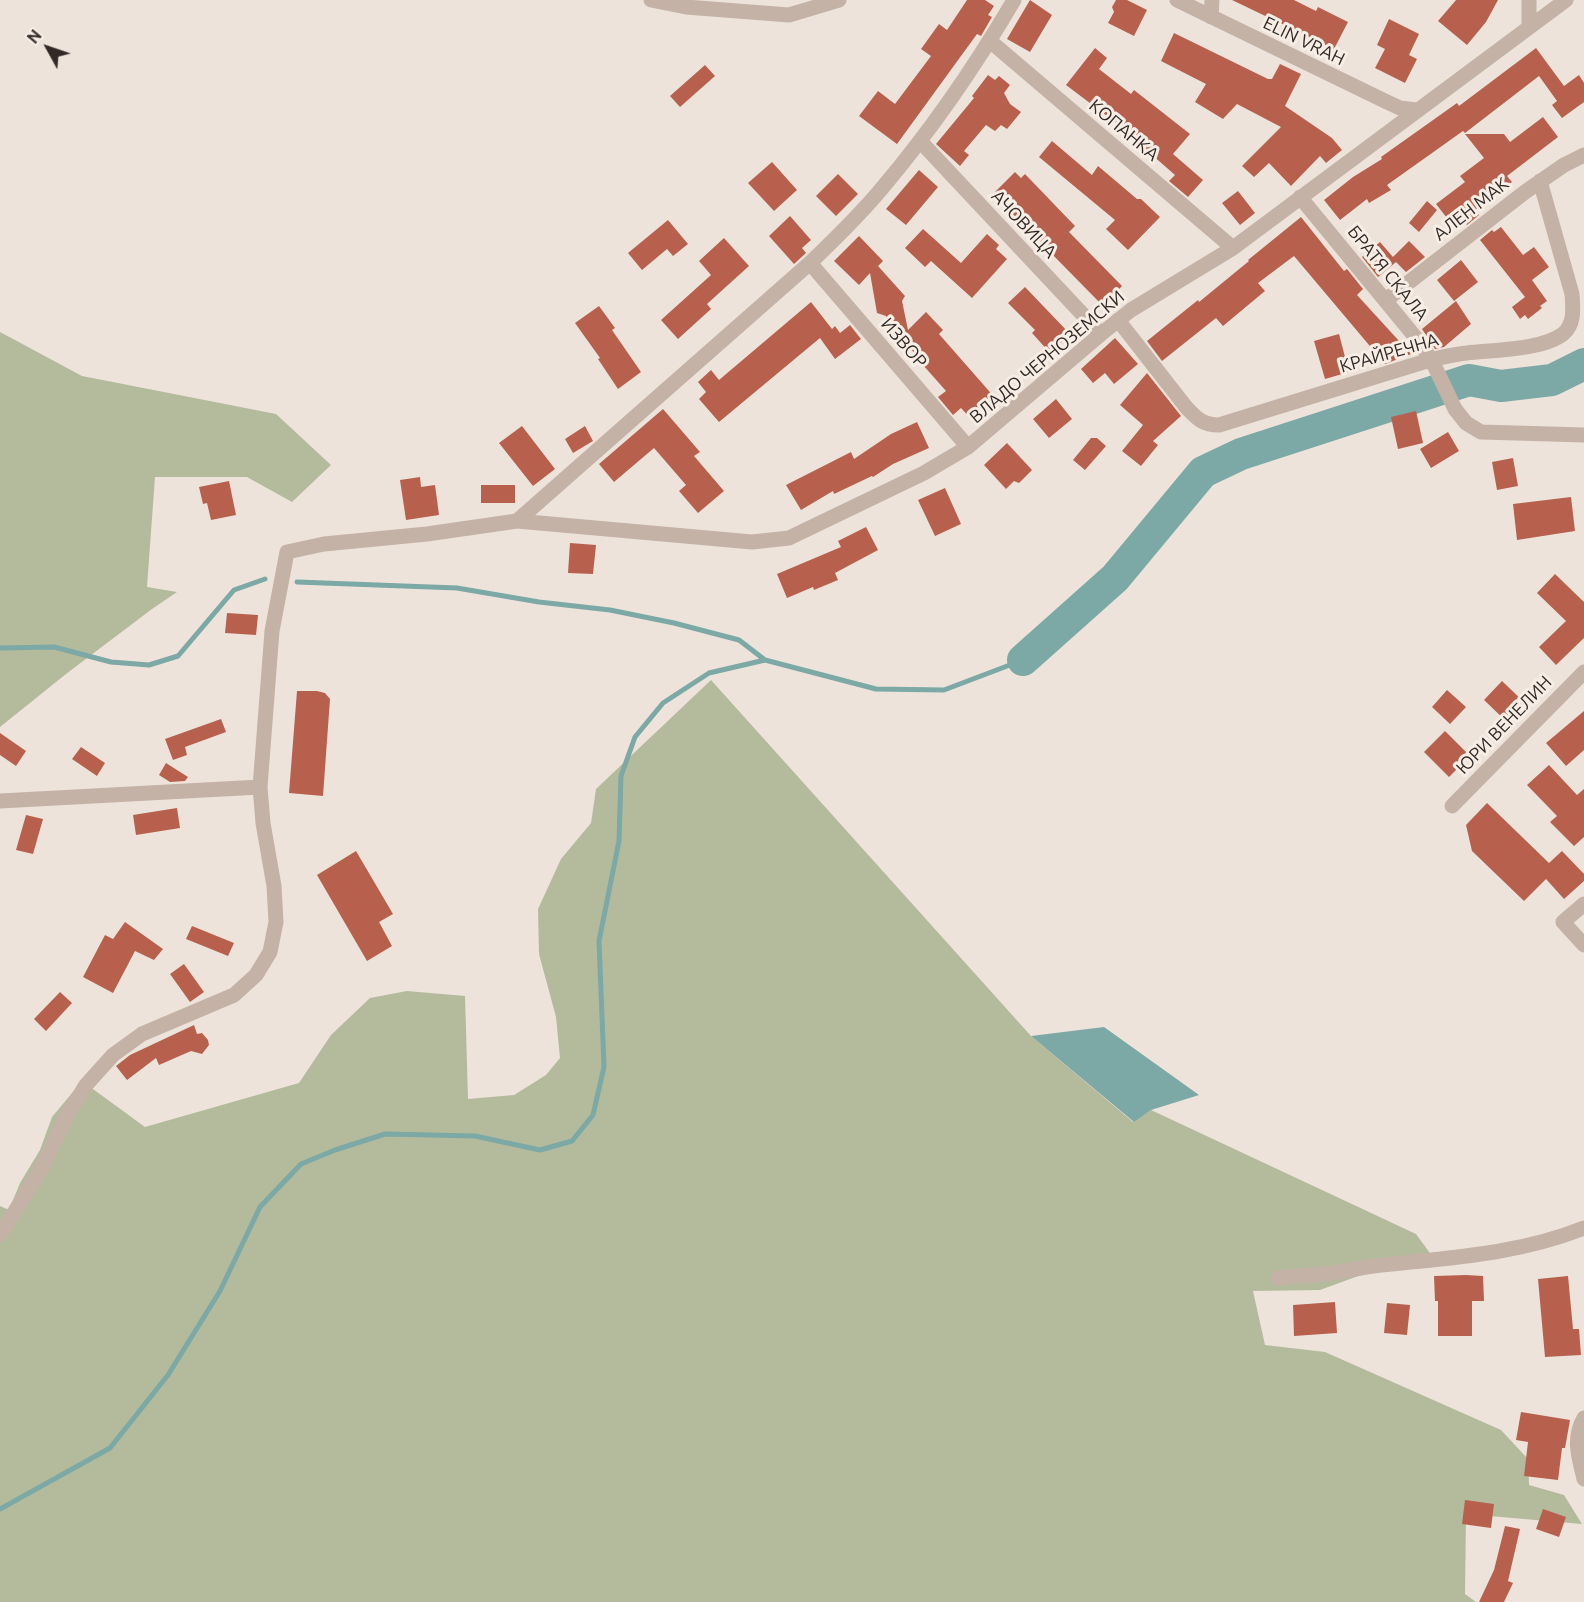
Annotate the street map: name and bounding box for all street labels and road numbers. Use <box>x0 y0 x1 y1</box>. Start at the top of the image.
street label: ELIN VRAH <box>1260 12 1348 70</box>
street label: КОПАНКА <box>1085 95 1163 165</box>
street label: АЛЕН МАК <box>1429 173 1513 245</box>
street label: АЧОВИЦА <box>987 185 1061 263</box>
street label: БРАТЯ СКАЛА <box>1343 221 1433 325</box>
street label: ВЛАДО ЧЕРНОЗЕМСКИ <box>965 286 1129 428</box>
street label: ИЗВОР <box>876 314 932 372</box>
street label: КРАЙРЕЧНА <box>1337 329 1441 377</box>
street label: ЮРИ ВЕНЕЛИН <box>1452 671 1556 779</box>

